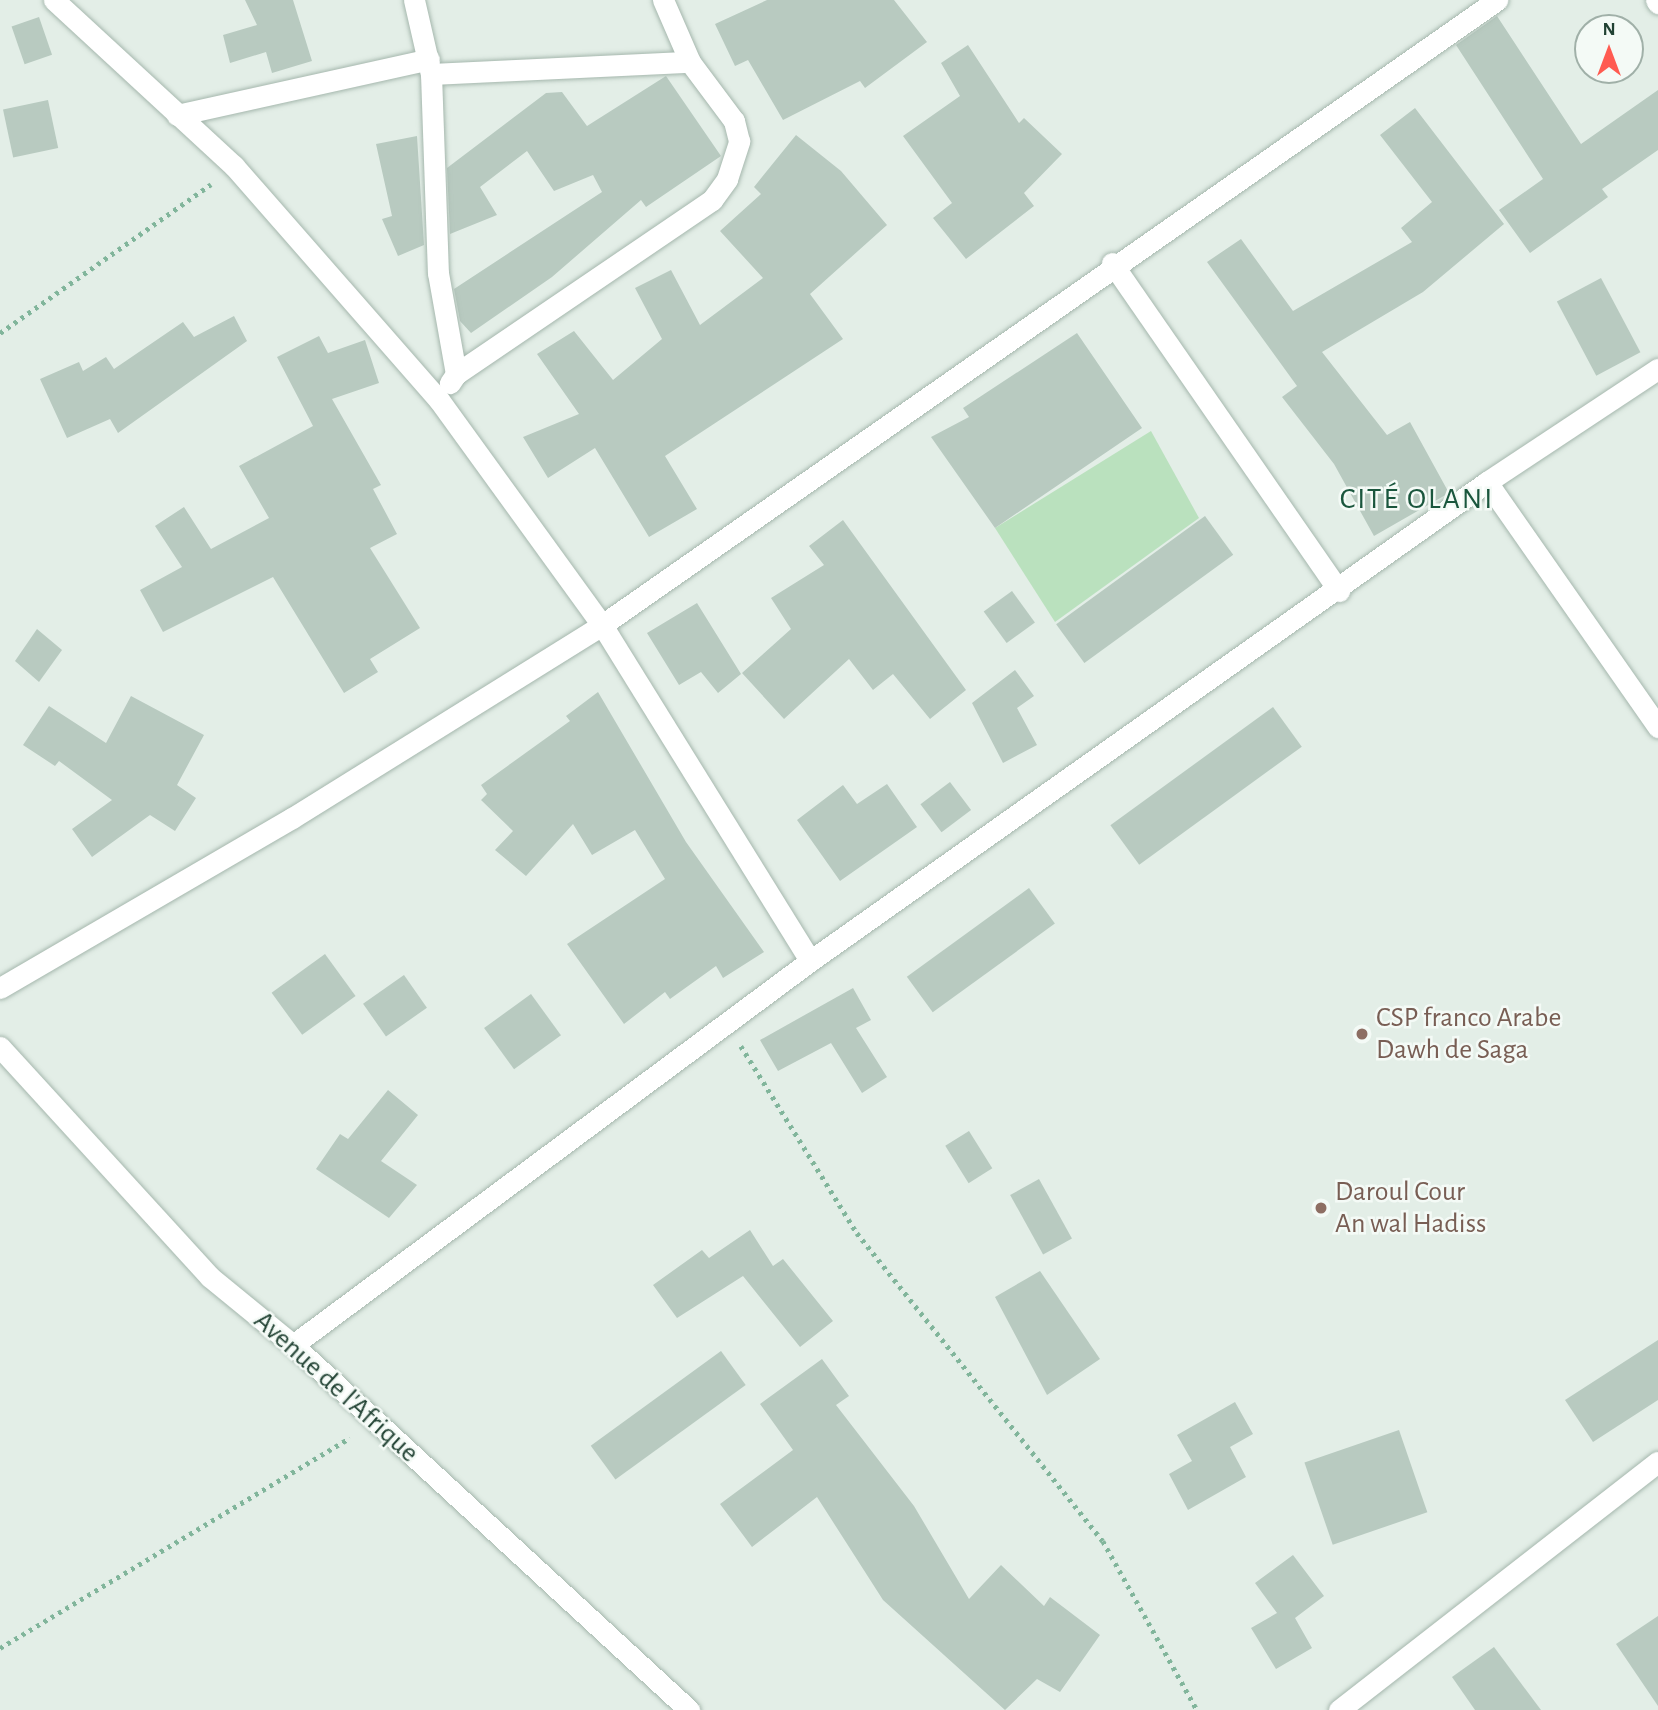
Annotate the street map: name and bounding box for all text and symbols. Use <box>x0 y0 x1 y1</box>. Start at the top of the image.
north arrow <box>1574 14 1644 84</box>
text: N <box>1602 20 1616 39</box>
district label: CITÉ OLANI <box>1341 481 1493 517</box>
place label: CSP franco Arabe Dawh de Saga <box>1376 1001 1561 1067</box>
marker: CSP franco Arabe Dawh de Saga <box>1354 1026 1370 1042</box>
place label: Daroul Cour An wal Hadiss <box>1335 1175 1486 1241</box>
marker: Daroul Cour An wal Hadiss <box>1313 1200 1329 1216</box>
street label: Avenue de l'Afrique <box>247 1304 425 1470</box>

